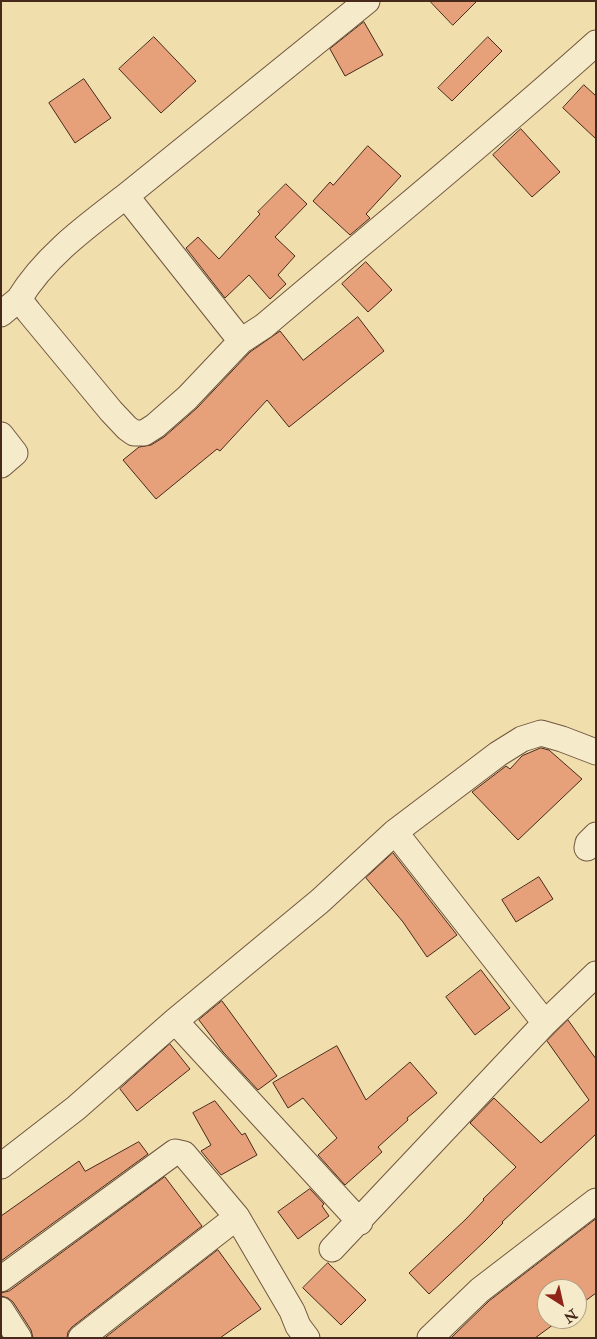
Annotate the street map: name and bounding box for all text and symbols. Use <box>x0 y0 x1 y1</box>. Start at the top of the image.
north arrow <box>537 1279 587 1329</box>
text: N <box>560 1305 580 1326</box>

